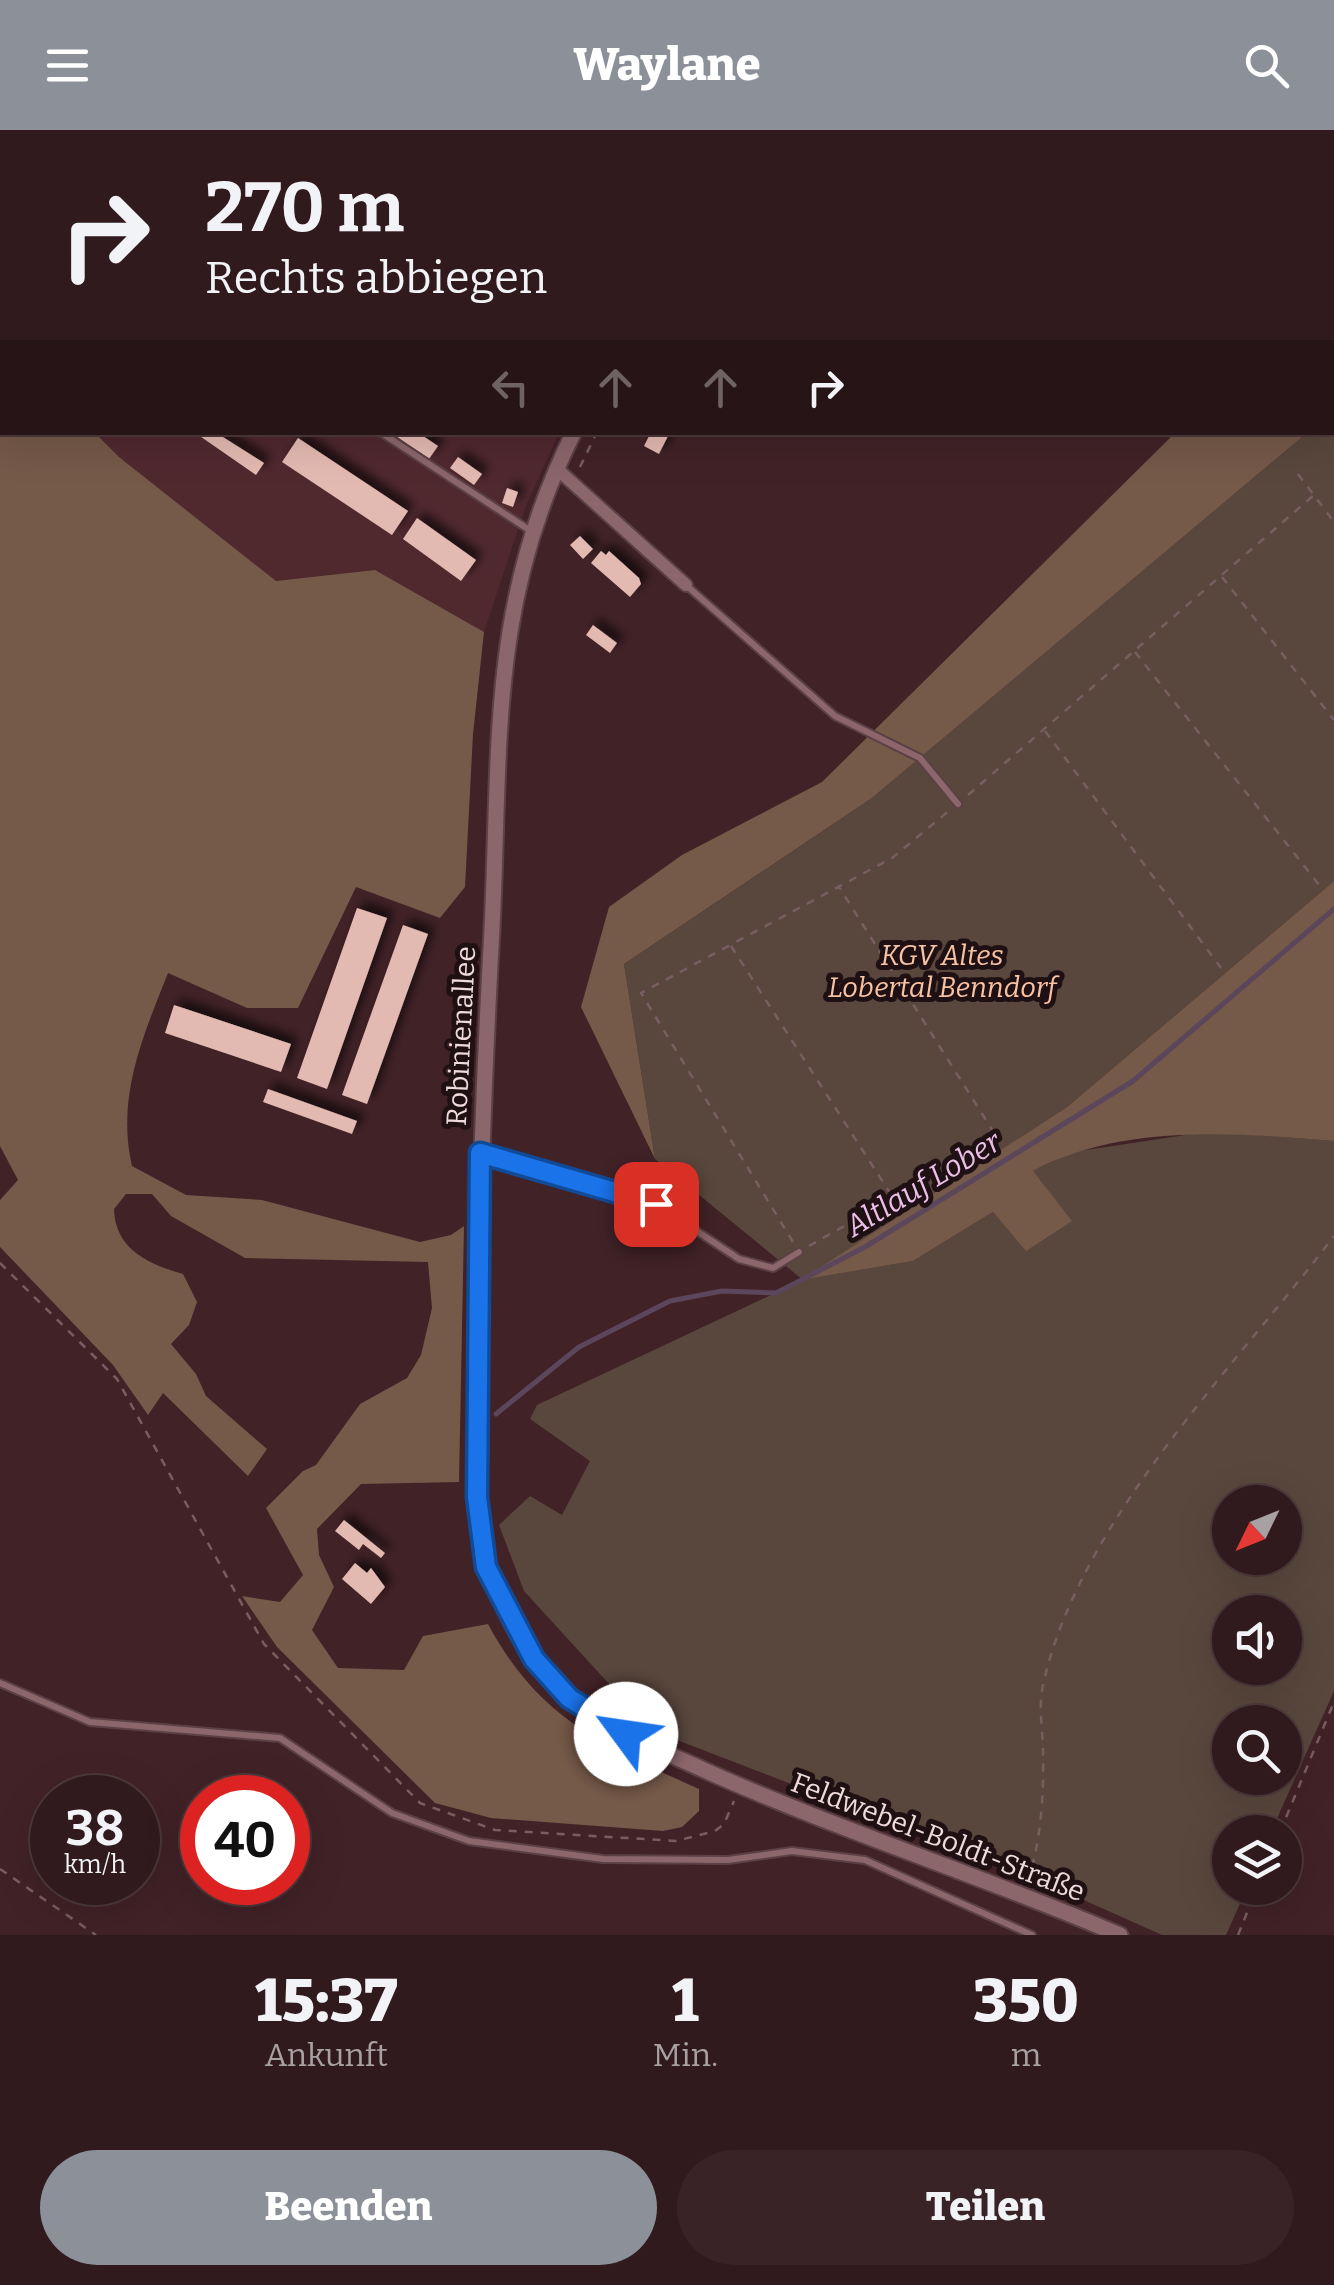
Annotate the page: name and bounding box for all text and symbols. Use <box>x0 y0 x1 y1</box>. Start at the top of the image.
icon: menu <box>40 38 95 93</box>
text: Waylane <box>573 38 761 92</box>
icon: search <box>1239 38 1294 93</box>
text: 270 m <box>205 166 404 250</box>
icon: right <box>40 170 170 300</box>
text: Rechts abbiegen <box>205 251 547 305</box>
icon: left <box>483 360 538 415</box>
icon: ahead <box>588 360 643 415</box>
icon: ahead <box>693 360 748 415</box>
icon: right <box>798 360 853 415</box>
park label: KGV Altes Lobertal Benndorf <box>828 939 1060 1004</box>
street label: Robinienallee <box>440 945 482 1127</box>
water label: Altlauf Lober <box>837 1123 1009 1245</box>
pin <box>614 1162 699 1247</box>
icon: arrive <box>629 1177 684 1232</box>
north arrow <box>1212 1485 1302 1575</box>
map controls <box>1212 1485 1302 1905</box>
button: sound <box>1212 1595 1302 1685</box>
position arrow <box>574 1682 678 1786</box>
button: search <box>1212 1705 1302 1795</box>
street label: Feldwebel-Boldt-Straße <box>787 1766 1089 1908</box>
speed limit sign: 40 <box>180 1775 310 1905</box>
text: 38 <box>66 1798 124 1858</box>
button: layers <box>1212 1815 1302 1905</box>
text: km/h <box>64 1850 126 1880</box>
text: 15:37 <box>255 1965 398 2037</box>
text: 1 <box>672 1965 699 2037</box>
text: 350 <box>973 1965 1079 2037</box>
text: Ankunft <box>265 2036 388 2074</box>
text: Min. <box>653 2036 718 2074</box>
text: m <box>1011 2036 1041 2074</box>
button: Beenden <box>40 2150 657 2265</box>
button: Teilen <box>677 2150 1294 2265</box>

